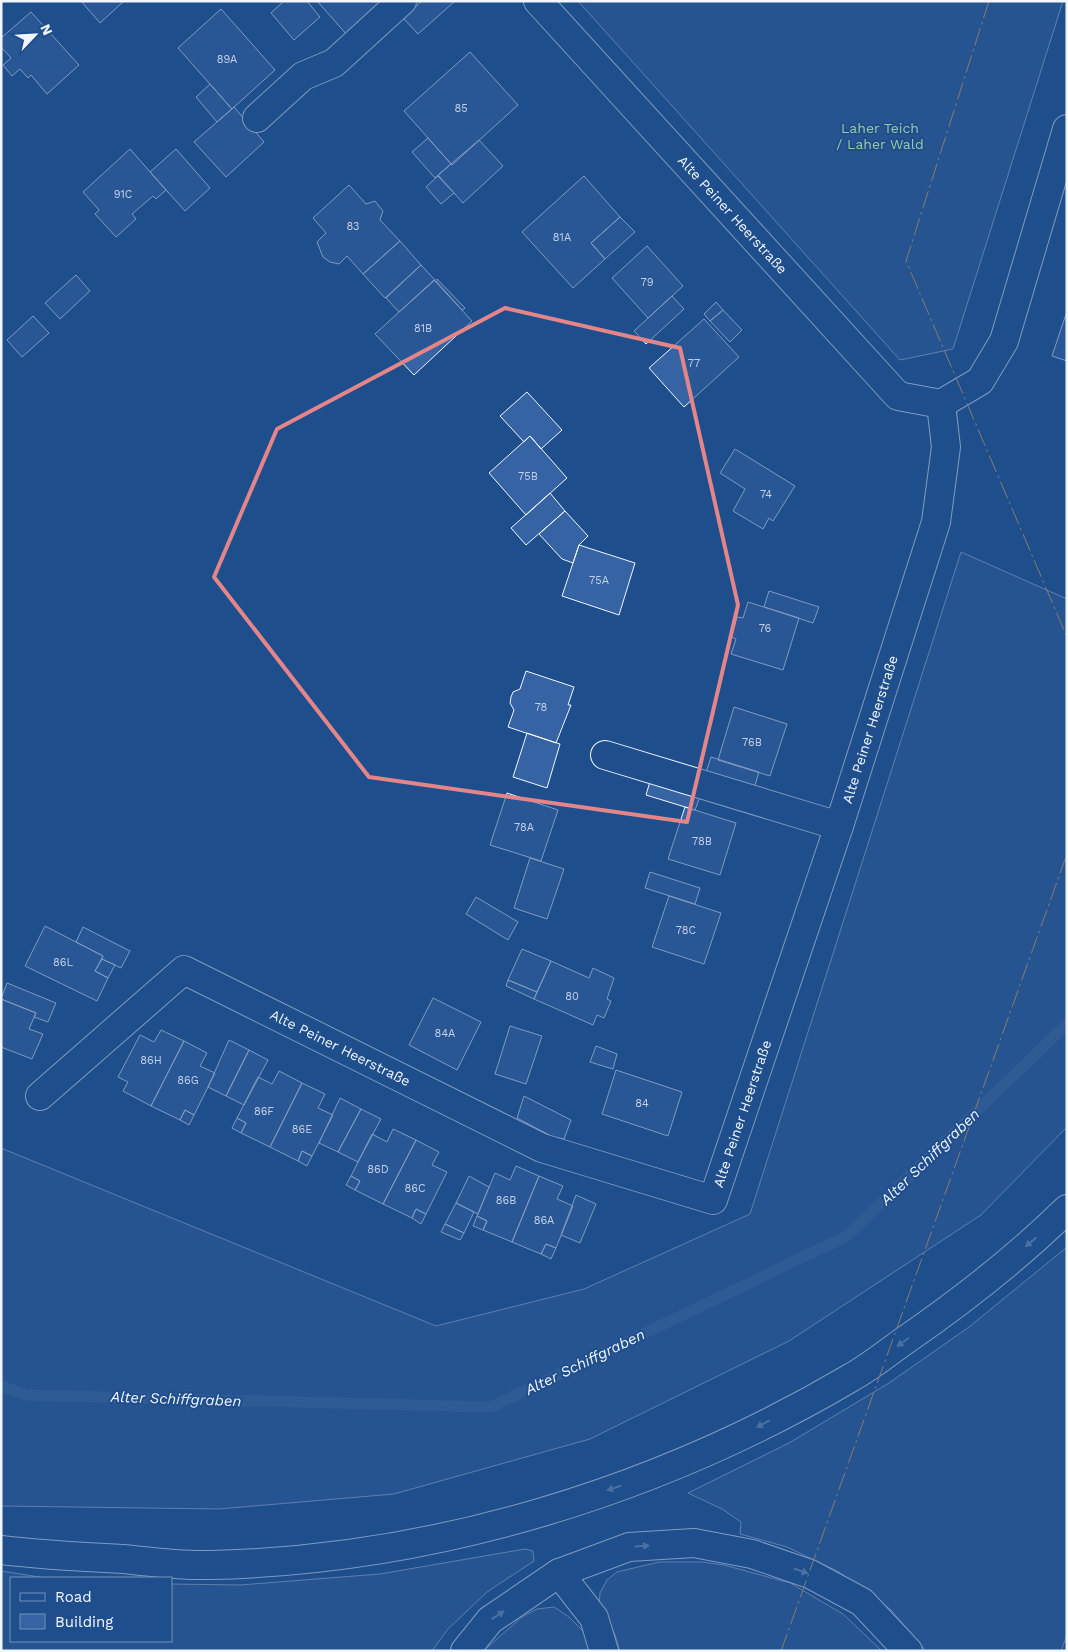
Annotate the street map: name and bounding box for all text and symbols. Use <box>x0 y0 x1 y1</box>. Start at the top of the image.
north arrow <box>10 10 60 60</box>
text: N <box>37 21 56 38</box>
house number: 89A <box>217 53 237 66</box>
house number: 85 <box>454 102 468 115</box>
park label: Laher Teich / Laher Wald <box>836 120 924 152</box>
street label: Alte Peiner Heerstraße <box>675 152 791 277</box>
house number: 91C <box>114 188 133 201</box>
house number: 83 <box>347 220 359 233</box>
house number: 81A <box>553 231 571 244</box>
house number: 79 <box>641 276 654 289</box>
house number: 81B <box>414 322 432 335</box>
house number: 77 <box>688 357 700 370</box>
house number: 75B <box>518 470 538 483</box>
house number: 74 <box>760 488 772 501</box>
house number: 75A <box>589 574 609 587</box>
house number: 76 <box>759 622 772 635</box>
street label: Alte Peiner Heerstraße <box>839 653 901 805</box>
house number: 78 <box>535 701 548 714</box>
house number: 76B <box>742 736 762 749</box>
house number: 78A <box>514 821 534 834</box>
house number: 78B <box>692 835 712 848</box>
house number: 78C <box>676 924 697 937</box>
house number: 86L <box>53 956 73 969</box>
house number: 80 <box>565 990 579 1003</box>
street label: Alte Peiner Heerstraße <box>268 1006 413 1089</box>
house number: 84A <box>435 1027 455 1040</box>
street label: Alte Peiner Heerstraße <box>710 1038 774 1189</box>
house number: 86H <box>140 1054 162 1067</box>
house number: 86G <box>177 1074 199 1087</box>
house number: 84 <box>635 1097 649 1110</box>
house number: 86F <box>254 1105 274 1118</box>
water label: Alter Schiffgraben <box>876 1105 983 1210</box>
house number: 86E <box>292 1123 312 1136</box>
house number: 86D <box>367 1163 389 1176</box>
house number: 86C <box>404 1182 426 1195</box>
house number: 86B <box>496 1194 516 1207</box>
house number: 86A <box>534 1214 554 1227</box>
one-way arrow <box>1025 1237 1038 1248</box>
water label: Alter Schiffgraben <box>521 1325 648 1399</box>
one-way arrow <box>896 1337 910 1347</box>
water label: Alter Schiffgraben <box>109 1388 242 1410</box>
one-way arrow <box>756 1420 771 1428</box>
one-way arrow <box>606 1484 621 1492</box>
one-way arrow <box>635 1542 651 1550</box>
one-way arrow <box>794 1567 809 1575</box>
legend <box>10 1577 172 1642</box>
text: Road <box>55 1588 92 1606</box>
one-way arrow <box>491 1610 504 1620</box>
text: Building <box>55 1613 113 1631</box>

